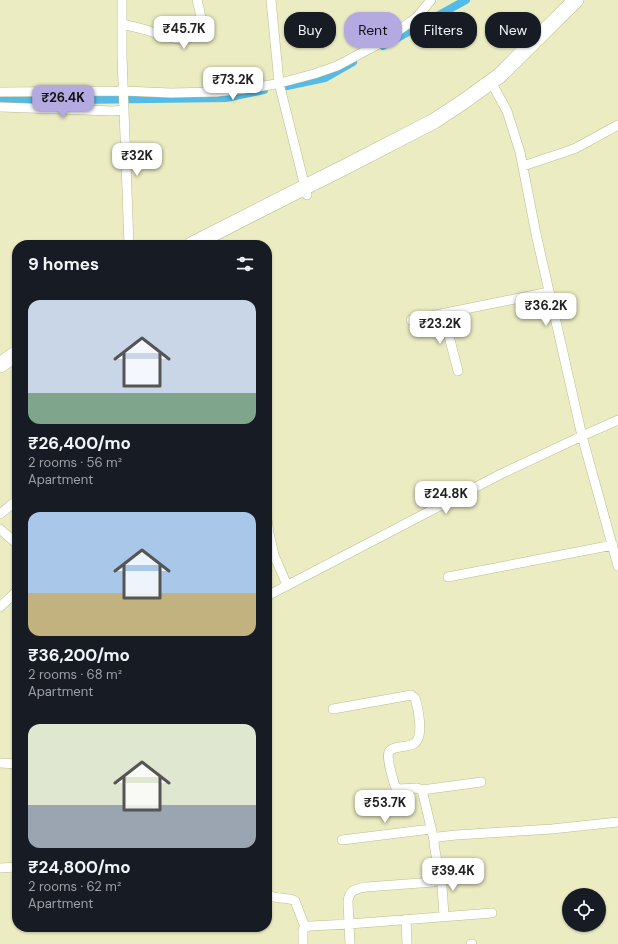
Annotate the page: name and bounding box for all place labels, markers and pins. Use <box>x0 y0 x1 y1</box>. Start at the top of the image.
pin: ₹45.7K <box>151 16 217 50</box>
pin: ₹73.2K <box>200 67 266 101</box>
pin: ₹26.4K <box>30 85 96 119</box>
pin: ₹32K <box>113 143 161 177</box>
pin: ₹36.2K <box>513 293 579 327</box>
pin: ₹23.2K <box>407 311 473 345</box>
pin: ₹24.8K <box>413 481 479 515</box>
pin: ₹53.7K <box>352 790 418 824</box>
pin: ₹39.4K <box>420 858 486 892</box>

